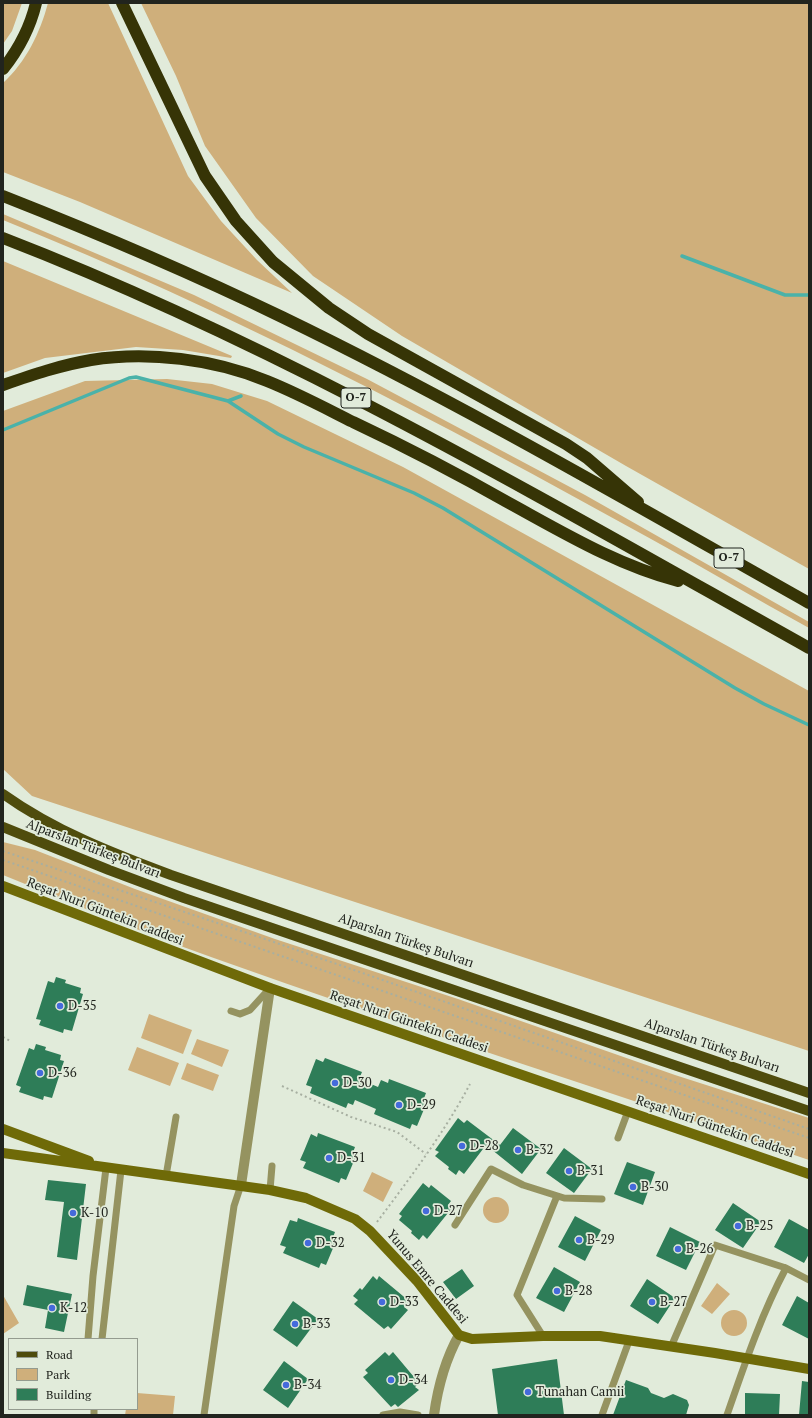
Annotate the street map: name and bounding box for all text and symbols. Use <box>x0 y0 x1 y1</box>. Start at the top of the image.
road number: O-7 <box>341 388 371 408</box>
road number: O-7 <box>714 548 744 568</box>
street label: Alparslan Türkeş Bulvarı <box>24 816 162 882</box>
street label: Reşat Nuri Güntekin Caddesi <box>24 875 186 949</box>
street label: Alparslan Türkeş Bulvarı <box>336 910 476 972</box>
street label: Reşat Nuri Güntekin Caddesi <box>328 988 490 1056</box>
place label: D-35 <box>68 998 97 1014</box>
marker: D-35 <box>55 1001 65 1011</box>
street label: Alparslan Türkeş Bulvarı <box>642 1015 782 1077</box>
place label: D-36 <box>48 1065 77 1081</box>
marker: D-36 <box>35 1068 45 1078</box>
place label: D-30 <box>343 1075 372 1091</box>
marker: D-30 <box>330 1078 340 1088</box>
street label: Reşat Nuri Güntekin Caddesi <box>634 1093 796 1161</box>
place label: D-29 <box>407 1097 436 1113</box>
marker: D-29 <box>394 1100 404 1110</box>
place label: D-28 <box>470 1138 499 1154</box>
marker: D-28 <box>457 1141 467 1151</box>
place label: B-32 <box>526 1142 553 1158</box>
marker: B-32 <box>513 1145 523 1155</box>
place label: D-31 <box>337 1150 366 1166</box>
marker: D-31 <box>324 1153 334 1163</box>
place label: B-31 <box>577 1163 604 1179</box>
marker: B-31 <box>564 1166 574 1176</box>
place label: B-30 <box>641 1179 668 1195</box>
marker: B-30 <box>628 1182 638 1192</box>
place label: D-27 <box>434 1203 463 1219</box>
place label: K-10 <box>81 1205 108 1221</box>
marker: D-27 <box>421 1206 431 1216</box>
marker: K-10 <box>68 1208 78 1218</box>
place label: B-25 <box>746 1218 773 1234</box>
marker: B-25 <box>733 1221 743 1231</box>
street label: Yunus Emre Caddesi <box>383 1227 471 1327</box>
place label: B-29 <box>587 1232 614 1248</box>
place label: D-32 <box>316 1235 345 1251</box>
marker: B-29 <box>574 1235 584 1245</box>
marker: D-32 <box>303 1238 313 1248</box>
place label: B-26 <box>686 1241 713 1257</box>
marker: B-26 <box>673 1244 683 1254</box>
place label: B-28 <box>565 1283 592 1299</box>
marker: B-28 <box>552 1286 562 1296</box>
place label: D-33 <box>390 1294 419 1310</box>
place label: B-27 <box>660 1294 687 1310</box>
marker: D-33 <box>377 1297 387 1307</box>
marker: B-27 <box>647 1297 657 1307</box>
place label: K-12 <box>60 1300 87 1316</box>
marker: K-12 <box>47 1303 57 1313</box>
place label: B-33 <box>303 1316 330 1332</box>
marker: B-33 <box>290 1319 300 1329</box>
legend <box>8 1338 138 1410</box>
text: Road <box>46 1347 73 1362</box>
text: Park <box>46 1367 70 1382</box>
place label: D-34 <box>399 1372 428 1388</box>
marker: D-34 <box>386 1375 396 1385</box>
place label: B-34 <box>294 1377 321 1393</box>
marker: B-34 <box>281 1380 291 1390</box>
place label: Tunahan Camii <box>536 1384 624 1400</box>
text: Building <box>46 1387 91 1402</box>
marker: Tunahan Camii <box>523 1387 533 1397</box>

